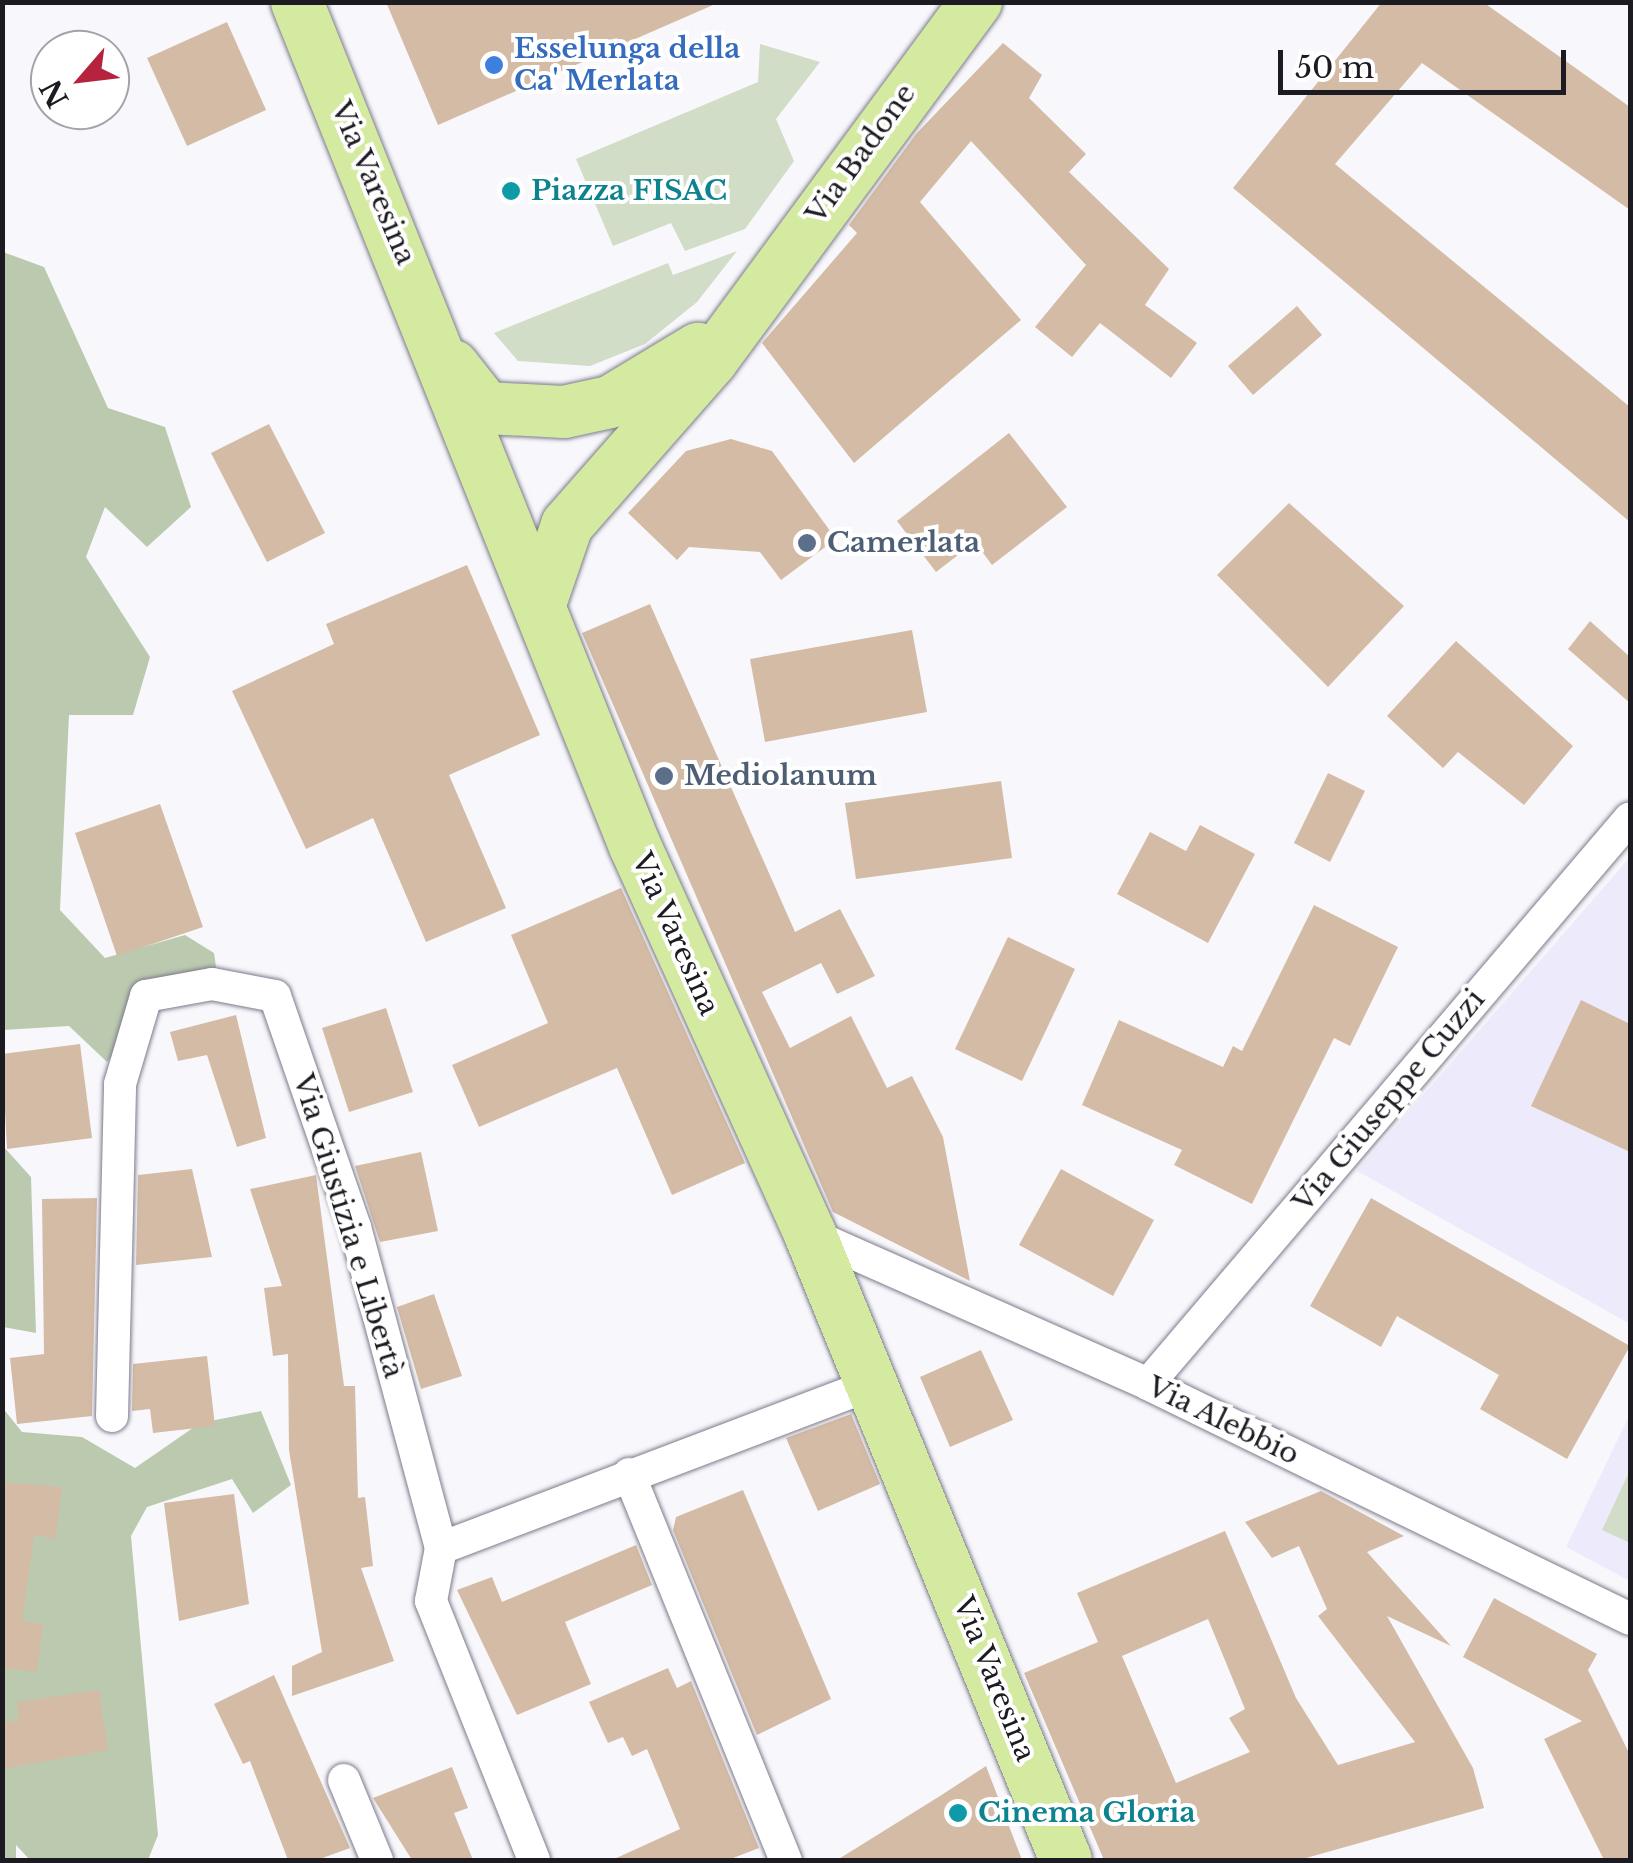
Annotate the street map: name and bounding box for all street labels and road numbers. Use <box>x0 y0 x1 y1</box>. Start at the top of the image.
street label: Via Badone <box>799 78 923 230</box>
street label: Via Varesina <box>323 96 423 270</box>
street label: Via Varesina <box>624 847 726 1021</box>
street label: Via Giuseppe Cuzzi <box>1286 983 1492 1219</box>
street label: Via Giustizia e Libertà <box>286 1070 410 1382</box>
street label: Via Alebbio <box>1141 1370 1305 1472</box>
street label: Via Varesina <box>946 1591 1042 1767</box>

